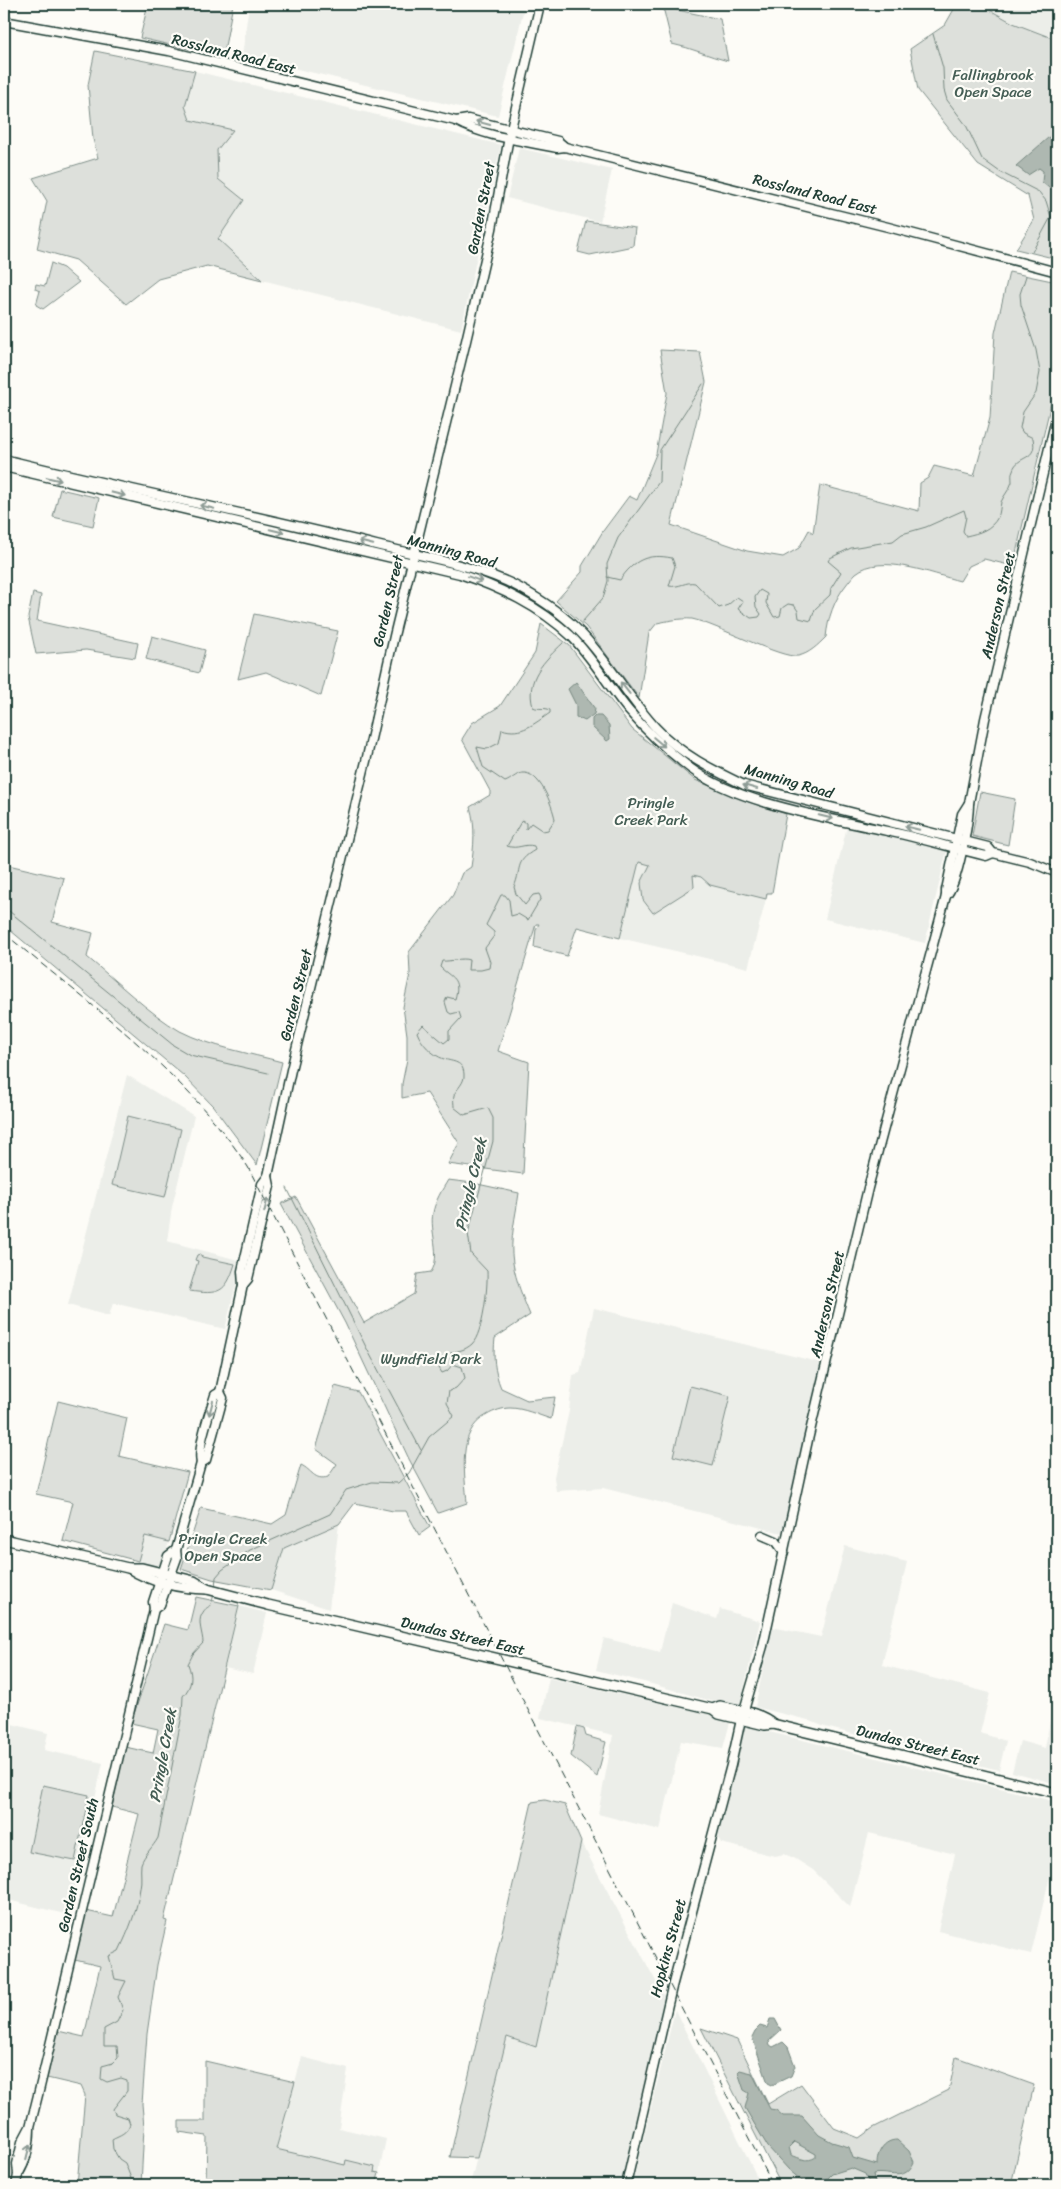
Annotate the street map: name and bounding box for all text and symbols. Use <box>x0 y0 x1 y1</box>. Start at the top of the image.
street label: Rossland Road East <box>169 26 299 82</box>
park label: Fallingbrook Open Space <box>952 62 1035 105</box>
one-way arrow <box>476 117 492 127</box>
street label: Garden Street <box>459 159 503 257</box>
street label: Rossland Road East <box>750 166 880 222</box>
one-way arrow <box>46 475 62 484</box>
one-way arrow <box>110 490 126 499</box>
one-way arrow <box>200 502 216 511</box>
one-way arrow <box>268 527 284 536</box>
street label: Manning Road <box>404 527 501 576</box>
one-way arrow <box>358 537 374 547</box>
street label: Anderson Street <box>973 548 1023 662</box>
street label: Garden Street <box>365 551 411 650</box>
one-way arrow <box>467 575 483 584</box>
one-way arrow <box>620 681 630 695</box>
one-way arrow <box>652 736 665 747</box>
street label: Manning Road <box>741 756 838 806</box>
one-way arrow <box>743 781 759 791</box>
park label: Pringle Creek Park <box>614 790 689 833</box>
one-way arrow <box>817 813 833 822</box>
one-way arrow <box>905 823 921 832</box>
street label: Garden Street <box>272 945 320 1044</box>
water label: Pringle Creek <box>446 1133 496 1234</box>
one-way arrow <box>262 1197 271 1213</box>
street label: Anderson Street <box>802 1247 852 1361</box>
park label: Wyndfield Park <box>381 1346 483 1372</box>
one-way arrow <box>206 1400 215 1416</box>
park label: Pringle Creek Open Space <box>178 1526 268 1569</box>
street label: Dundas Street East <box>398 1609 528 1663</box>
water label: Pringle Creek <box>140 1704 185 1805</box>
street label: Dundas Street East <box>853 1717 983 1773</box>
street label: Garden Street South <box>50 1795 106 1935</box>
street label: Hopkins Street <box>642 1895 694 2000</box>
one-way arrow <box>24 2144 33 2160</box>

